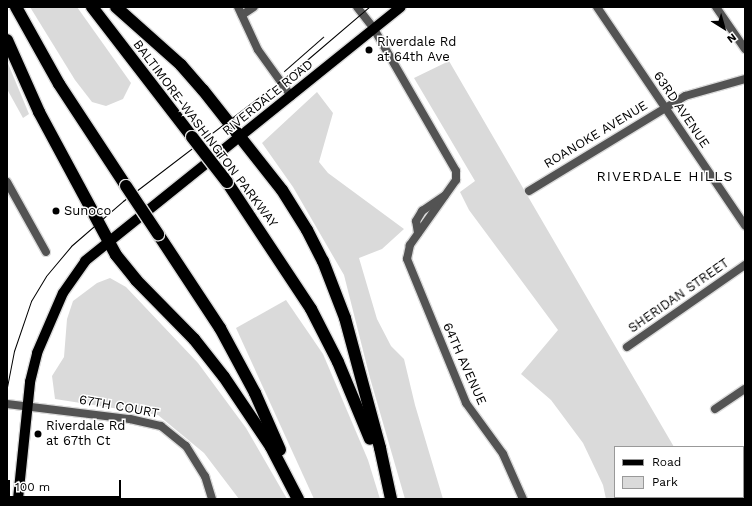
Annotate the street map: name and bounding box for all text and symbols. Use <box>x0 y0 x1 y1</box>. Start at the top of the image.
north arrow <box>704 8 744 48</box>
text: N <box>724 30 739 46</box>
place label: Riverdale Rd at 64th Ave <box>377 35 456 66</box>
street label: BALTIMORE-WASHINGTON PARKWAY <box>129 37 281 231</box>
marker: Riverdale Rd at 64th Ave <box>364 45 374 55</box>
street label: RIVERDALE ROAD <box>220 57 316 139</box>
street label: 63RD AVENUE <box>650 69 712 151</box>
street label: ROANOKE AVENUE <box>541 98 651 172</box>
district label: RIVERDALE HILLS <box>596 168 734 184</box>
place label: Sunoco <box>64 203 111 219</box>
marker: Sunoco <box>51 206 61 216</box>
street label: SHERIDAN STREET <box>626 255 732 337</box>
street label: 64TH AVENUE <box>439 320 489 408</box>
street label: 67TH COURT <box>78 392 160 422</box>
place label: Riverdale Rd at 67th Ct <box>46 419 125 450</box>
marker: Riverdale Rd at 67th Ct <box>33 429 43 439</box>
legend <box>614 446 744 498</box>
text: Road <box>652 455 681 469</box>
scale bar <box>10 472 123 498</box>
text: Park <box>652 475 678 489</box>
text: 100 m <box>15 480 50 494</box>

